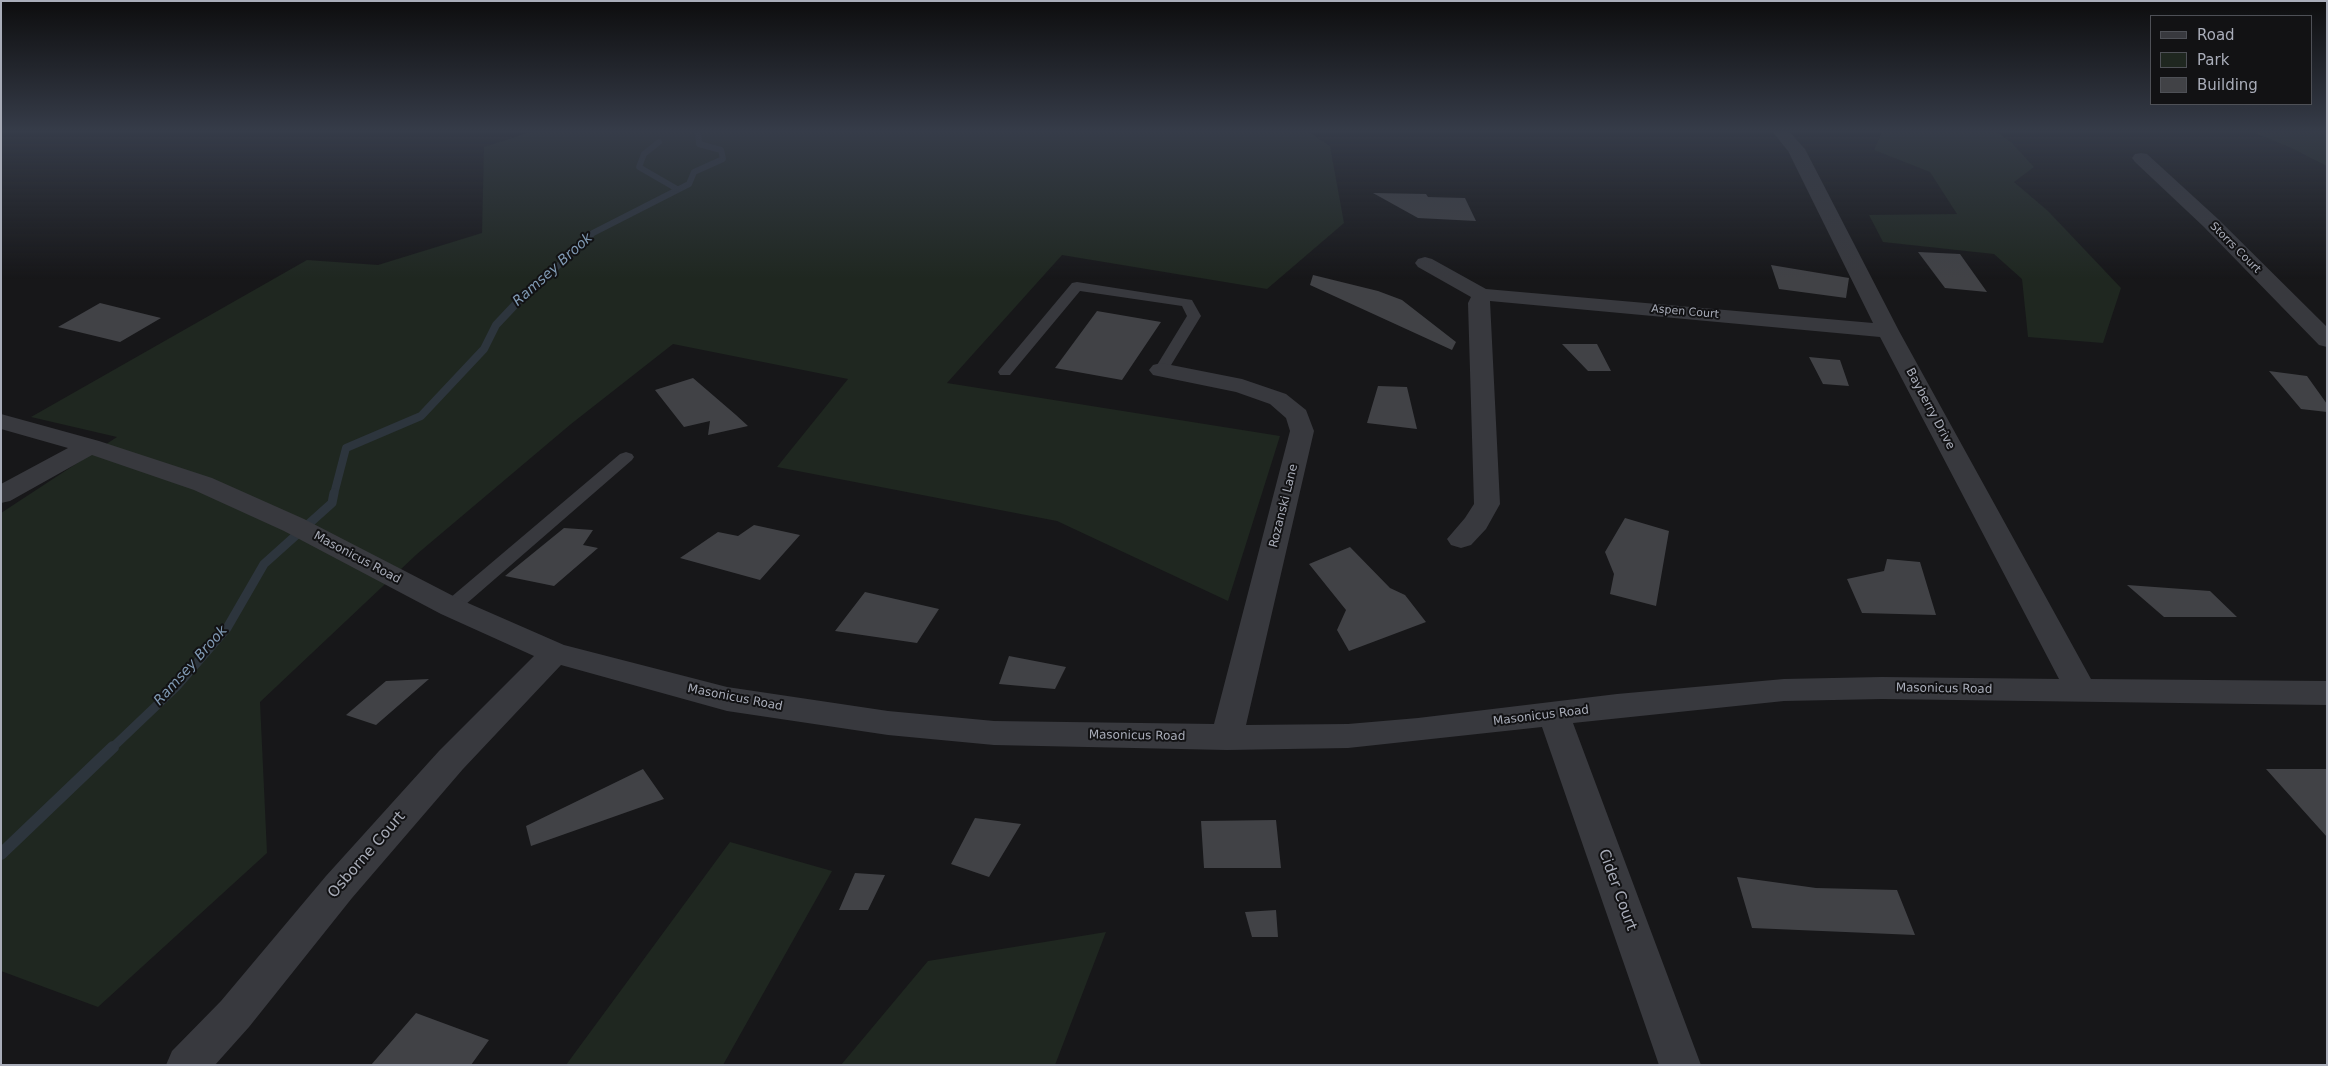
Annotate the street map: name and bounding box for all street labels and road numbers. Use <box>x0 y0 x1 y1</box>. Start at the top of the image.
street label: Storrs Court <box>2207 220 2263 276</box>
street label: Aspen Court <box>1651 302 1719 322</box>
street label: Bayberry Drive <box>1902 366 1958 452</box>
street label: Rozanski Lane <box>1267 463 1301 549</box>
street label: Masonicus Road <box>311 529 403 587</box>
street label: Masonicus Road <box>1896 681 1992 697</box>
street label: Masonicus Road <box>686 682 784 714</box>
street label: Masonicus Road <box>1492 703 1590 729</box>
street label: Masonicus Road <box>1089 728 1185 744</box>
street label: Osborne Court <box>324 808 410 902</box>
street label: Cider Court <box>1594 847 1640 933</box>

